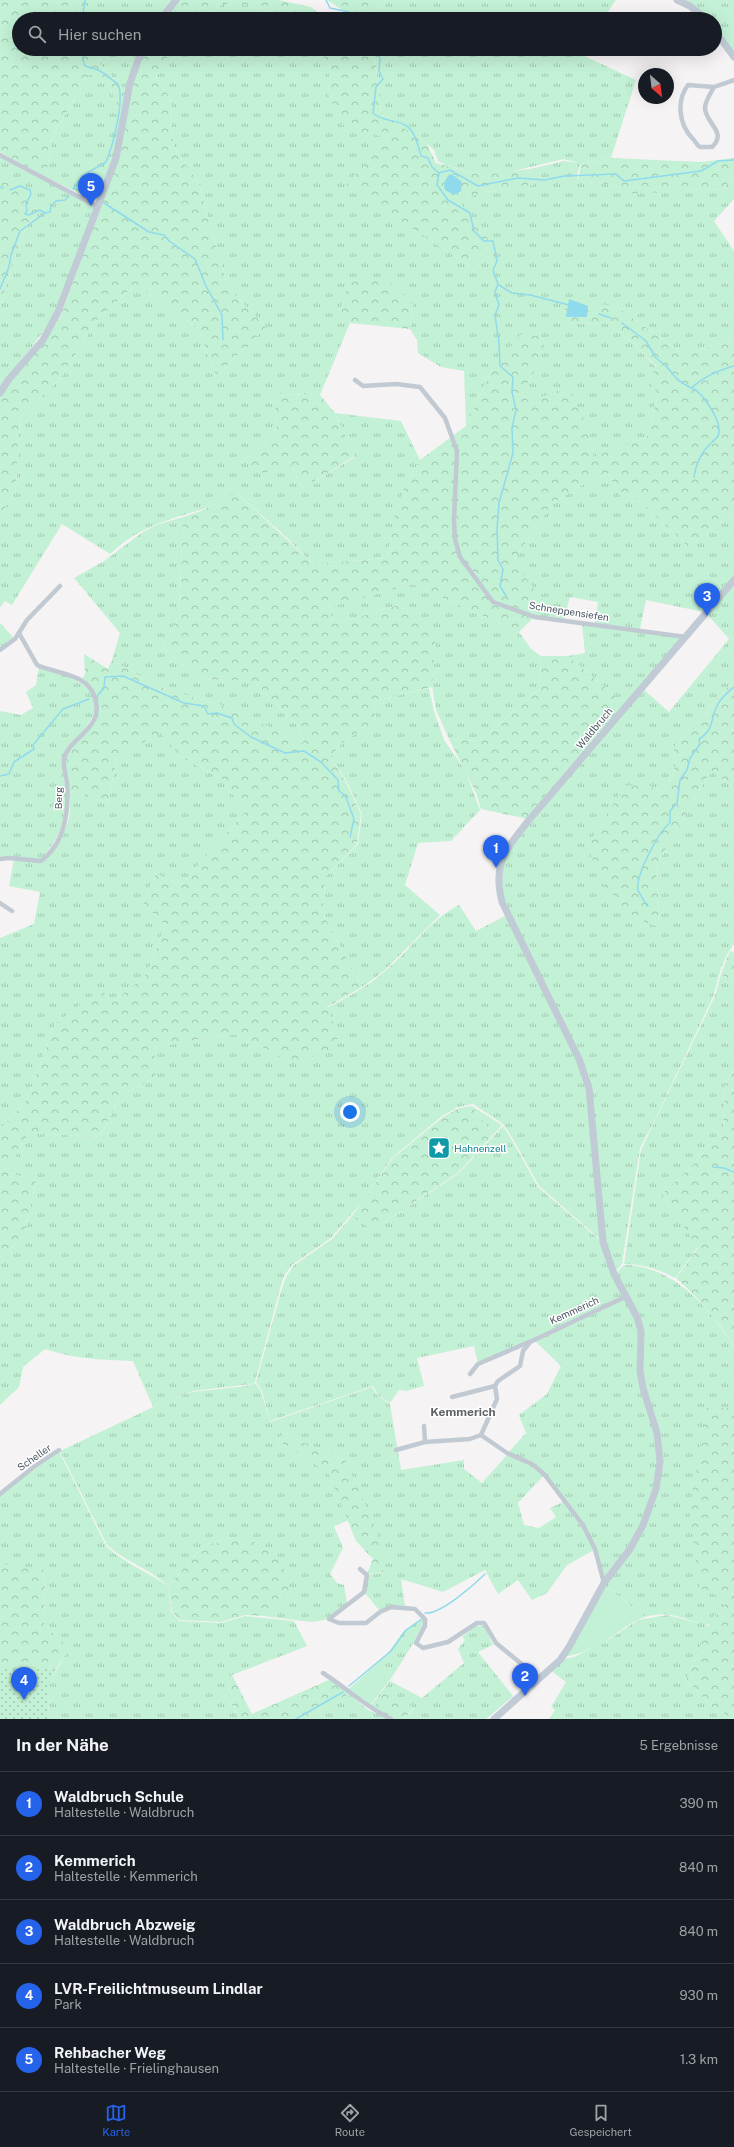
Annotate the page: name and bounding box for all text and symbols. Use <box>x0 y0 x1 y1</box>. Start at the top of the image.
search box <box>12 12 722 56</box>
icon: search <box>26 23 48 45</box>
text: Hier suchen <box>58 26 141 43</box>
north arrow <box>638 68 674 104</box>
pin: 5 <box>78 173 104 206</box>
pin: 3 <box>694 583 720 616</box>
street label: Schneppensiefen <box>528 599 610 623</box>
street label: Waldbruch <box>573 705 615 751</box>
street label: Berg <box>52 787 64 809</box>
pin: 1 <box>483 835 509 868</box>
your location <box>340 1102 360 1122</box>
place icon: Hahnenzell <box>426 1135 452 1161</box>
place label: Hahnenzell <box>454 1142 506 1154</box>
street label: Kemmerich <box>548 1293 601 1327</box>
district label: Kemmerich <box>430 1405 496 1419</box>
street label: Scheller <box>15 1441 53 1473</box>
pin: 2 <box>512 1663 538 1696</box>
pin: 4 <box>11 1667 37 1700</box>
text: In der Nähe <box>16 1735 109 1755</box>
text: 5 Ergebnisse <box>640 1738 718 1753</box>
text: Waldbruch Schule <box>54 1788 184 1805</box>
text: 1 <box>26 1796 32 1811</box>
text: 390 m <box>680 1796 718 1811</box>
text: Haltestelle · Waldbruch <box>54 1805 194 1820</box>
text: Kemmerich <box>54 1852 136 1869</box>
text: 2 <box>25 1860 33 1875</box>
text: 840 m <box>679 1860 718 1875</box>
text: Haltestelle · Kemmerich <box>54 1869 198 1884</box>
text: Waldbruch Abzweig <box>54 1916 196 1933</box>
text: 3 <box>25 1924 33 1939</box>
text: 840 m <box>679 1924 718 1939</box>
text: Haltestelle · Waldbruch <box>54 1933 194 1948</box>
text: LVR-Freilichtmuseum Lindlar <box>54 1980 263 1997</box>
text: 4 <box>25 1988 33 2003</box>
text: 930 m <box>680 1988 718 2003</box>
text: Park <box>54 1997 82 2012</box>
text: Rehbacher Weg <box>54 2044 166 2061</box>
text: 5 <box>25 2052 33 2067</box>
text: 1.3 km <box>680 2052 718 2067</box>
text: Haltestelle · Frielinghausen <box>54 2061 219 2076</box>
tab: Karte <box>102 2102 130 2138</box>
tab: Route <box>335 2102 365 2138</box>
tab: Gespeichert <box>570 2102 632 2138</box>

